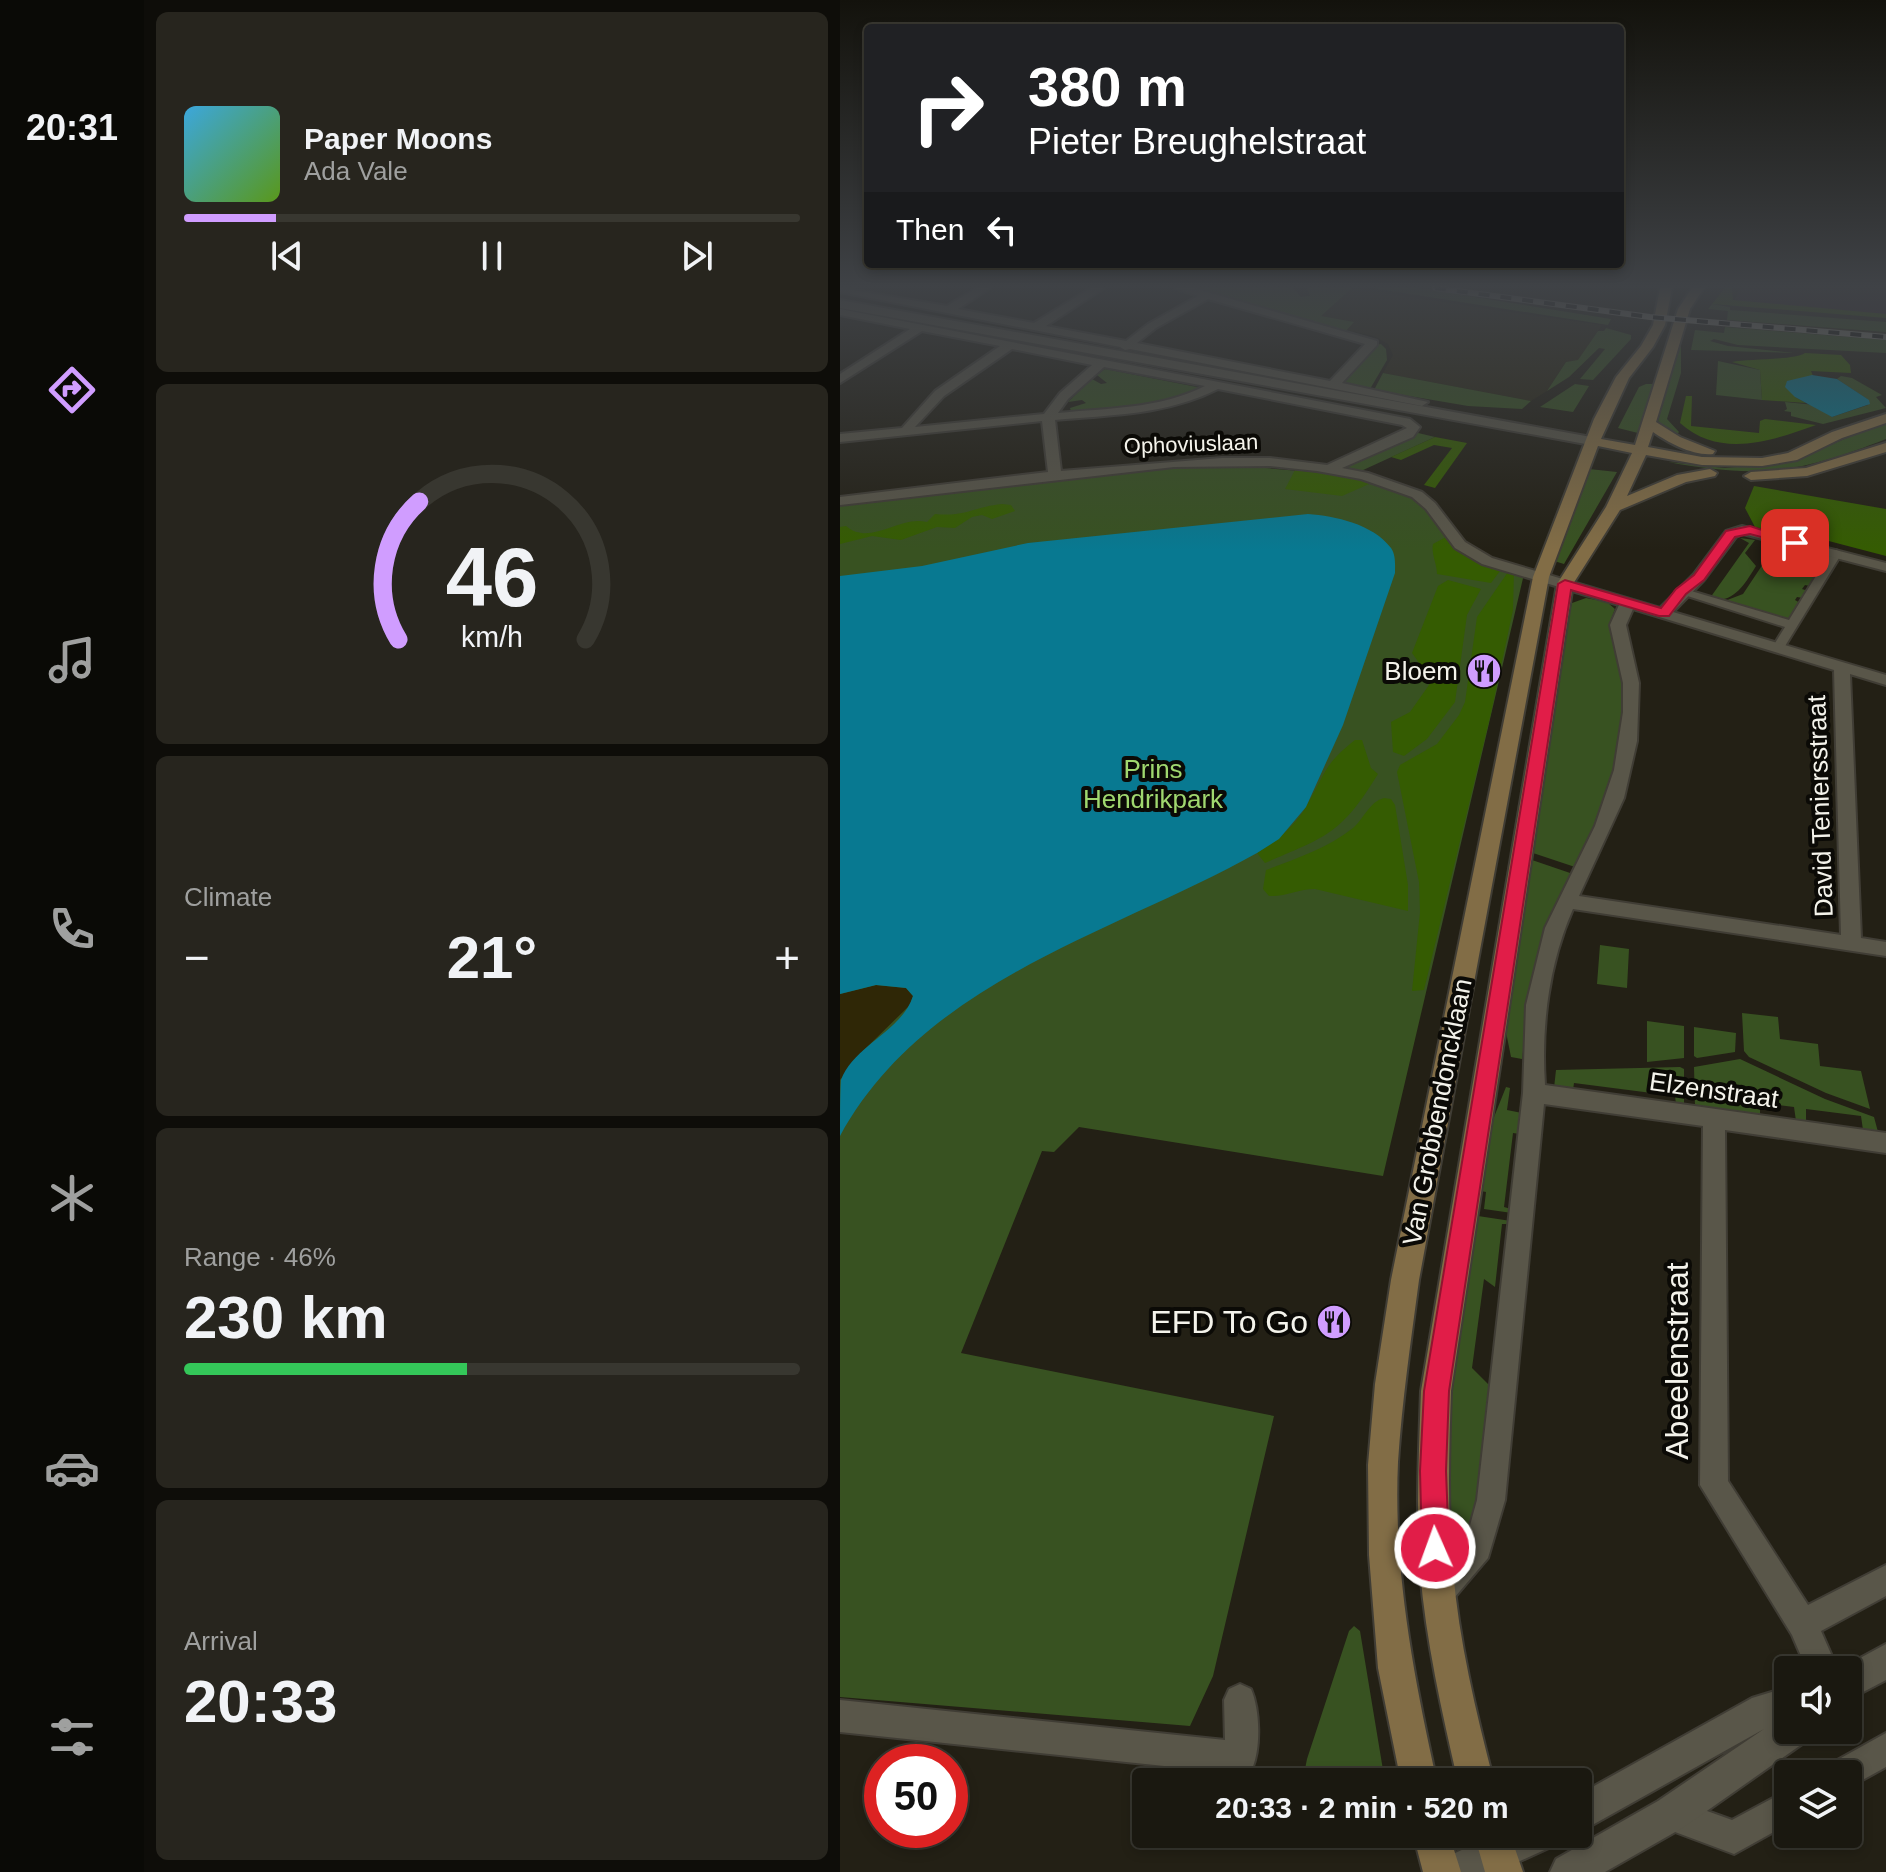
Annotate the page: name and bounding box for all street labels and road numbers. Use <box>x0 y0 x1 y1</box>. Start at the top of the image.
street label: Ophoviuslaan <box>1123 429 1259 459</box>
street label: David Teniersstraat <box>1801 694 1839 917</box>
street label: Van Grobbendoncklaan <box>1396 976 1478 1248</box>
street label: Elzenstraat <box>1648 1066 1781 1114</box>
street label: Abeelenstraat <box>1659 1262 1695 1460</box>

